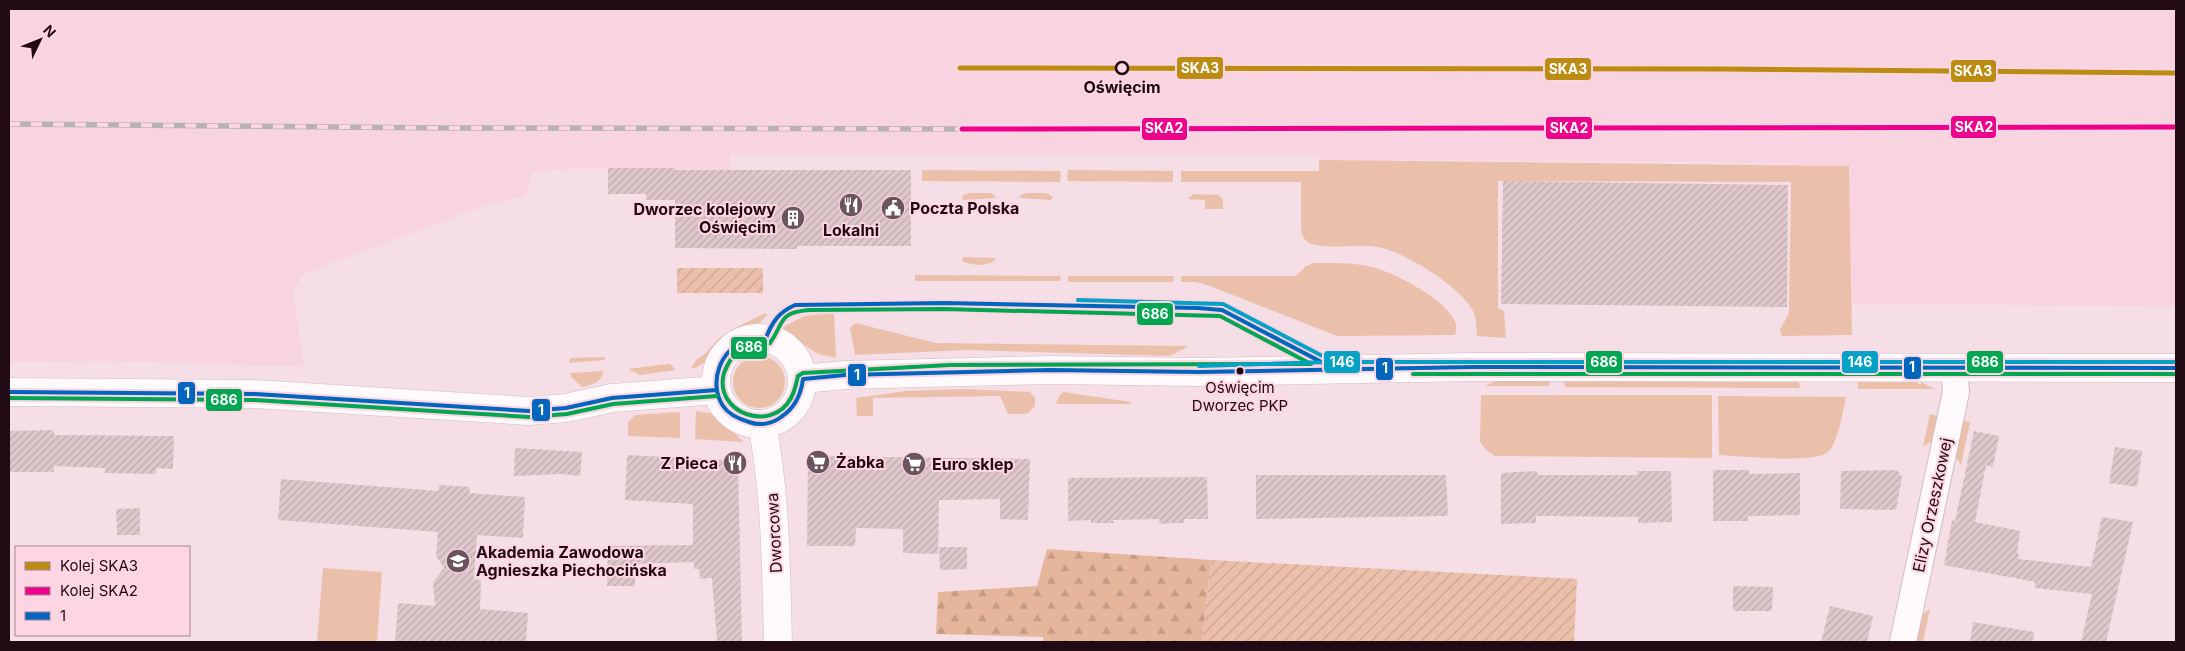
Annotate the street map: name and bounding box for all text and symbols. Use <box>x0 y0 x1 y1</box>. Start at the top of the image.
north arrow <box>15 15 65 65</box>
text: N <box>40 21 60 40</box>
line badge: SKA3 <box>1176 56 1224 80</box>
line badge: SKA3 <box>1544 57 1592 81</box>
text: SKA3 <box>1181 59 1219 76</box>
line badge: SKA3 <box>1950 59 1997 83</box>
text: SKA3 <box>1549 60 1587 77</box>
marker: Oświęcim <box>1115 61 1129 75</box>
text: SKA3 <box>1954 62 1992 79</box>
place label: Oświęcim <box>1083 77 1161 97</box>
line badge: SKA2 <box>1950 115 1997 139</box>
line badge: SKA2 <box>1545 116 1593 140</box>
line badge: SKA2 <box>1141 117 1188 141</box>
text: SKA2 <box>1955 118 1993 135</box>
text: SKA2 <box>1145 119 1183 136</box>
text: SKA2 <box>1550 119 1588 136</box>
restaurant icon: Lokalni <box>838 192 864 218</box>
public building icon: Poczta Polska <box>880 195 906 221</box>
place label: Poczta Polska <box>910 198 1019 218</box>
place label: Dworzec kolejowy Oświęcim <box>633 199 776 237</box>
building icon: Dworzec kolejowy Oświęcim <box>780 205 806 231</box>
place label: Lokalni <box>823 220 879 240</box>
line badge: 686 <box>1136 302 1174 326</box>
text: 686 <box>1141 305 1169 322</box>
line badge: 686 <box>730 336 768 360</box>
text: 686 <box>735 338 763 355</box>
line badge: 146 <box>1323 350 1361 374</box>
line badge: 686 <box>1585 350 1623 374</box>
line badge: 146 <box>1841 350 1879 374</box>
line badge: 686 <box>1966 350 2004 374</box>
text: 146 <box>1330 353 1354 370</box>
text: 686 <box>1590 353 1618 370</box>
text: 146 <box>1848 353 1872 370</box>
text: 686 <box>1971 353 1999 370</box>
line badge: 1 <box>1903 356 1922 380</box>
line badge: 1 <box>1375 357 1394 381</box>
text: 1 <box>1909 358 1915 375</box>
text: 1 <box>1382 359 1388 376</box>
line badge: 1 <box>847 363 867 387</box>
text: 1 <box>854 366 860 383</box>
marker: Oświęcim Dworzec PKP <box>1235 366 1245 376</box>
place label: Oświęcim Dworzec PKP <box>1192 378 1288 415</box>
line badge: 1 <box>177 381 196 405</box>
text: 1 <box>184 384 190 401</box>
line badge: 686 <box>205 388 243 412</box>
text: 686 <box>210 391 238 408</box>
line badge: 1 <box>531 398 551 422</box>
text: 1 <box>538 401 544 418</box>
street label: Elizy Orzeszkowej <box>1908 436 1956 574</box>
supermarket icon: Żabka <box>805 449 831 475</box>
restaurant icon: Z Pieca <box>722 450 748 476</box>
supermarket icon: Euro sklep <box>901 451 927 477</box>
place label: Żabka <box>836 452 885 472</box>
place label: Z Pieca <box>660 453 718 473</box>
place label: Euro sklep <box>932 454 1014 474</box>
street label: Dworcowa <box>762 492 786 574</box>
place label: Akademia Zawodowa Agnieszka Piechocińska <box>476 542 667 580</box>
legend <box>15 546 190 636</box>
school or university icon: Akademia Zawodowa Agnieszka Piechocińska <box>445 548 471 574</box>
text: Kolej SKA3 <box>60 556 138 575</box>
text: Kolej SKA2 <box>60 581 138 600</box>
text: 1 <box>60 606 66 625</box>

